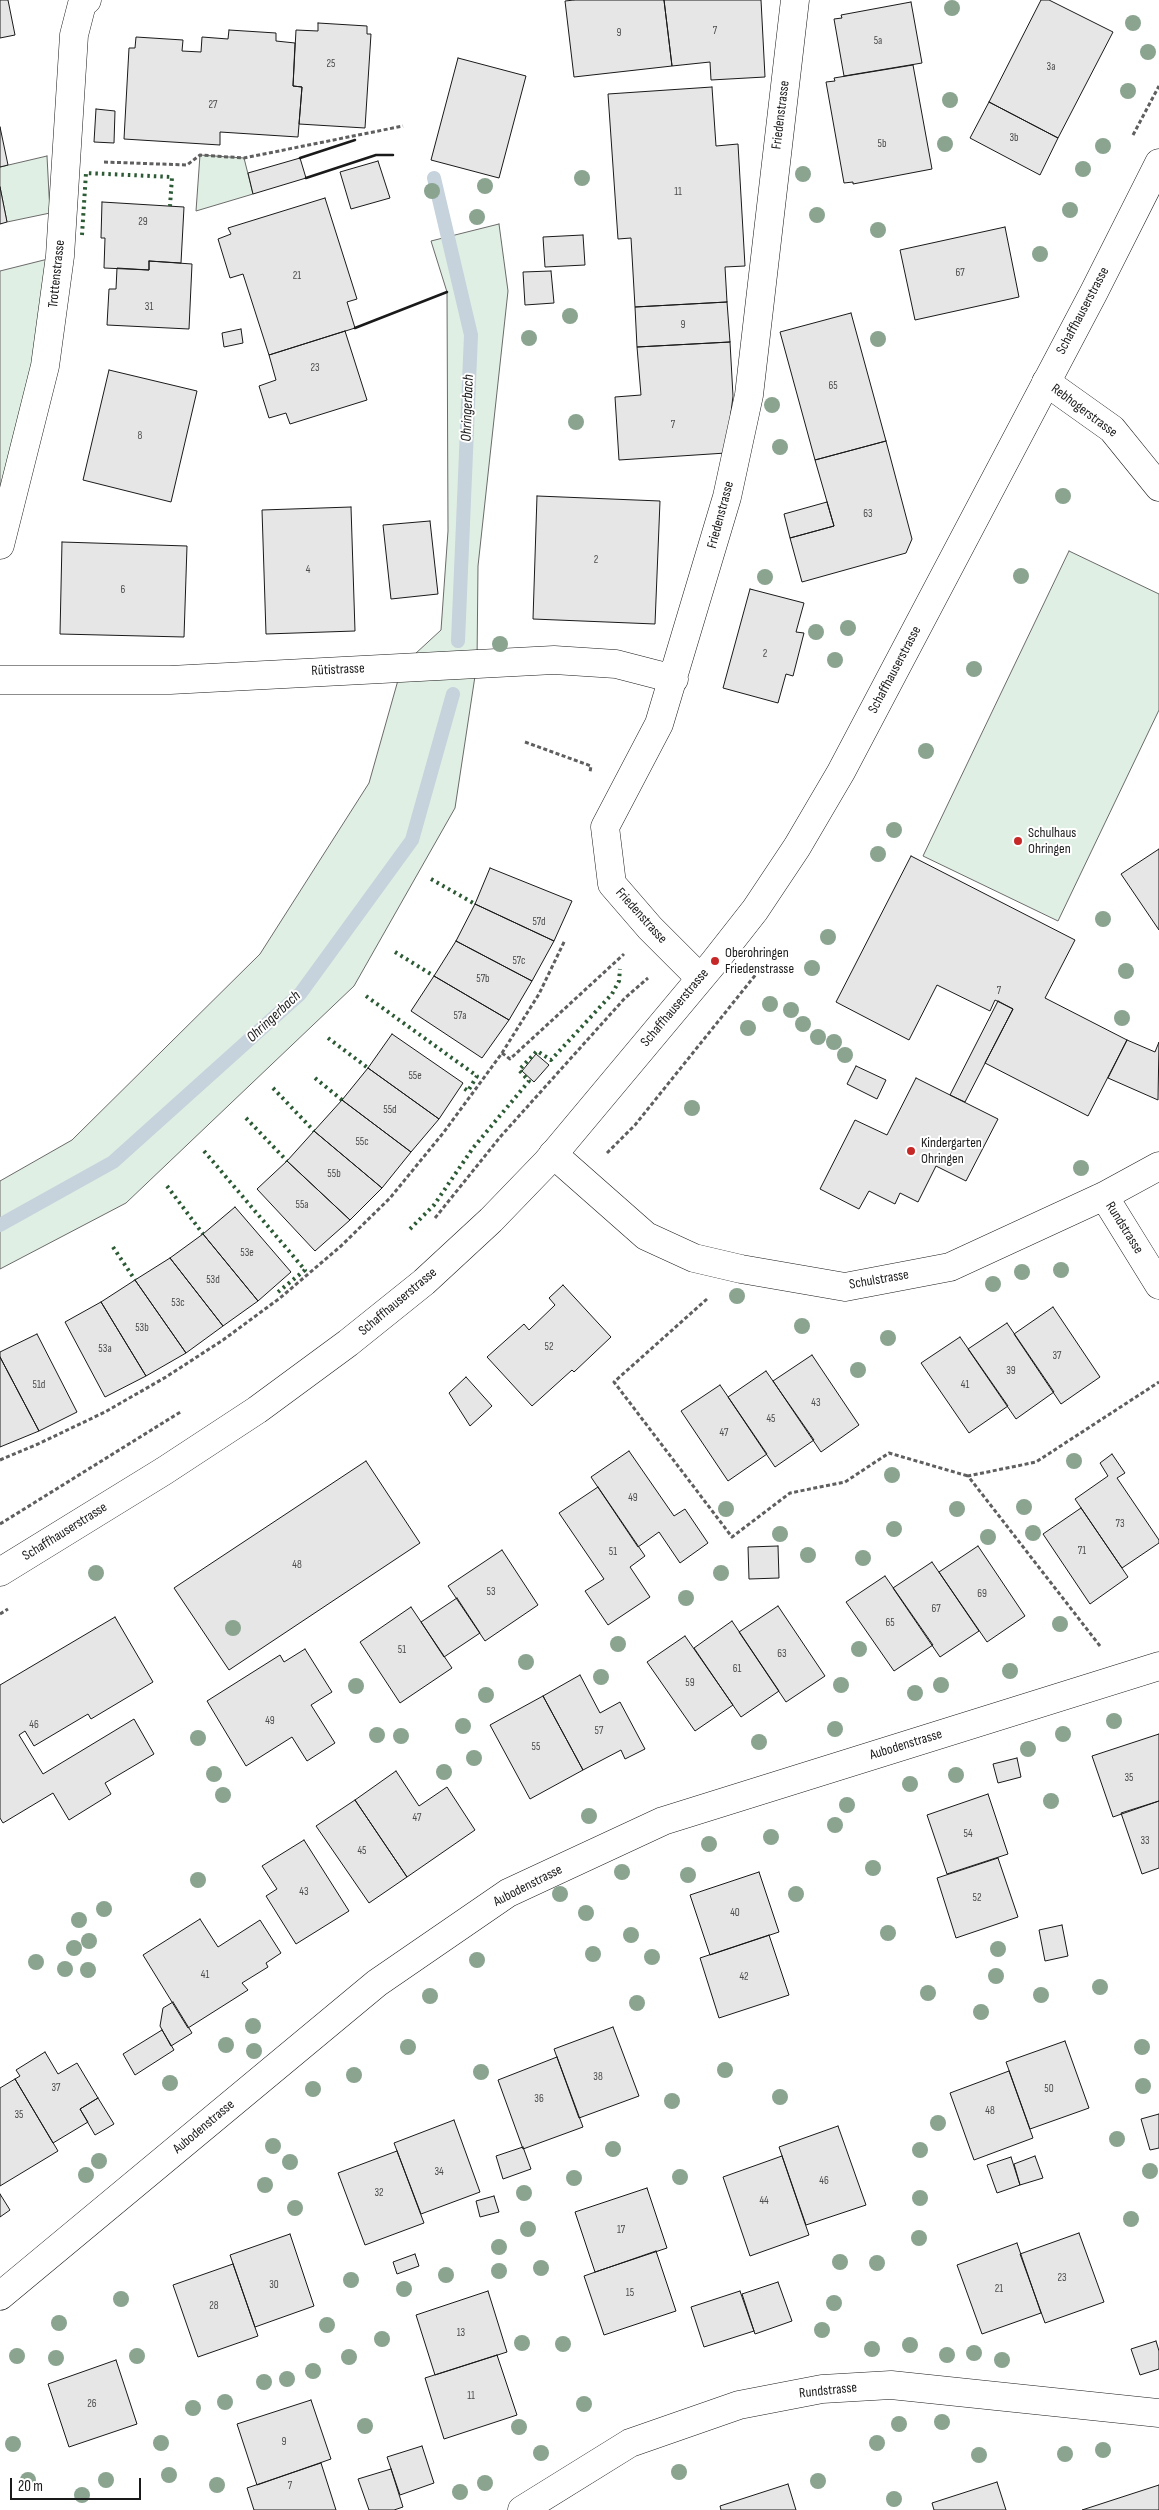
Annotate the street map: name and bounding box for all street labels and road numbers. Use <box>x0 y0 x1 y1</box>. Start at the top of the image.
street label: Friedenstrasse <box>768 80 794 150</box>
street label: Trottenstrasse <box>45 239 69 309</box>
street label: Schaffhauserstrasse <box>1053 264 1113 358</box>
street label: Rebhogerstrasse <box>1048 381 1120 441</box>
street label: Friedenstrasse <box>704 479 738 551</box>
street label: Schaffhauserstrasse <box>865 623 925 717</box>
street label: Rütistrasse <box>311 660 365 680</box>
street label: Friedenstrasse <box>612 885 670 947</box>
street label: Schaffhauserstrasse <box>637 966 713 1050</box>
street label: Rundstrasse <box>1101 1199 1147 1257</box>
street label: Schaffhauserstrasse <box>356 1264 440 1340</box>
street label: Schulstrasse <box>848 1267 910 1293</box>
street label: Schaffhauserstrasse <box>20 1499 110 1565</box>
street label: Aubodenstrasse <box>868 1726 944 1764</box>
street label: Aubodenstrasse <box>491 1862 565 1910</box>
street label: Aubodenstrasse <box>170 2096 238 2158</box>
street label: Rundstrasse <box>798 2380 858 2402</box>

